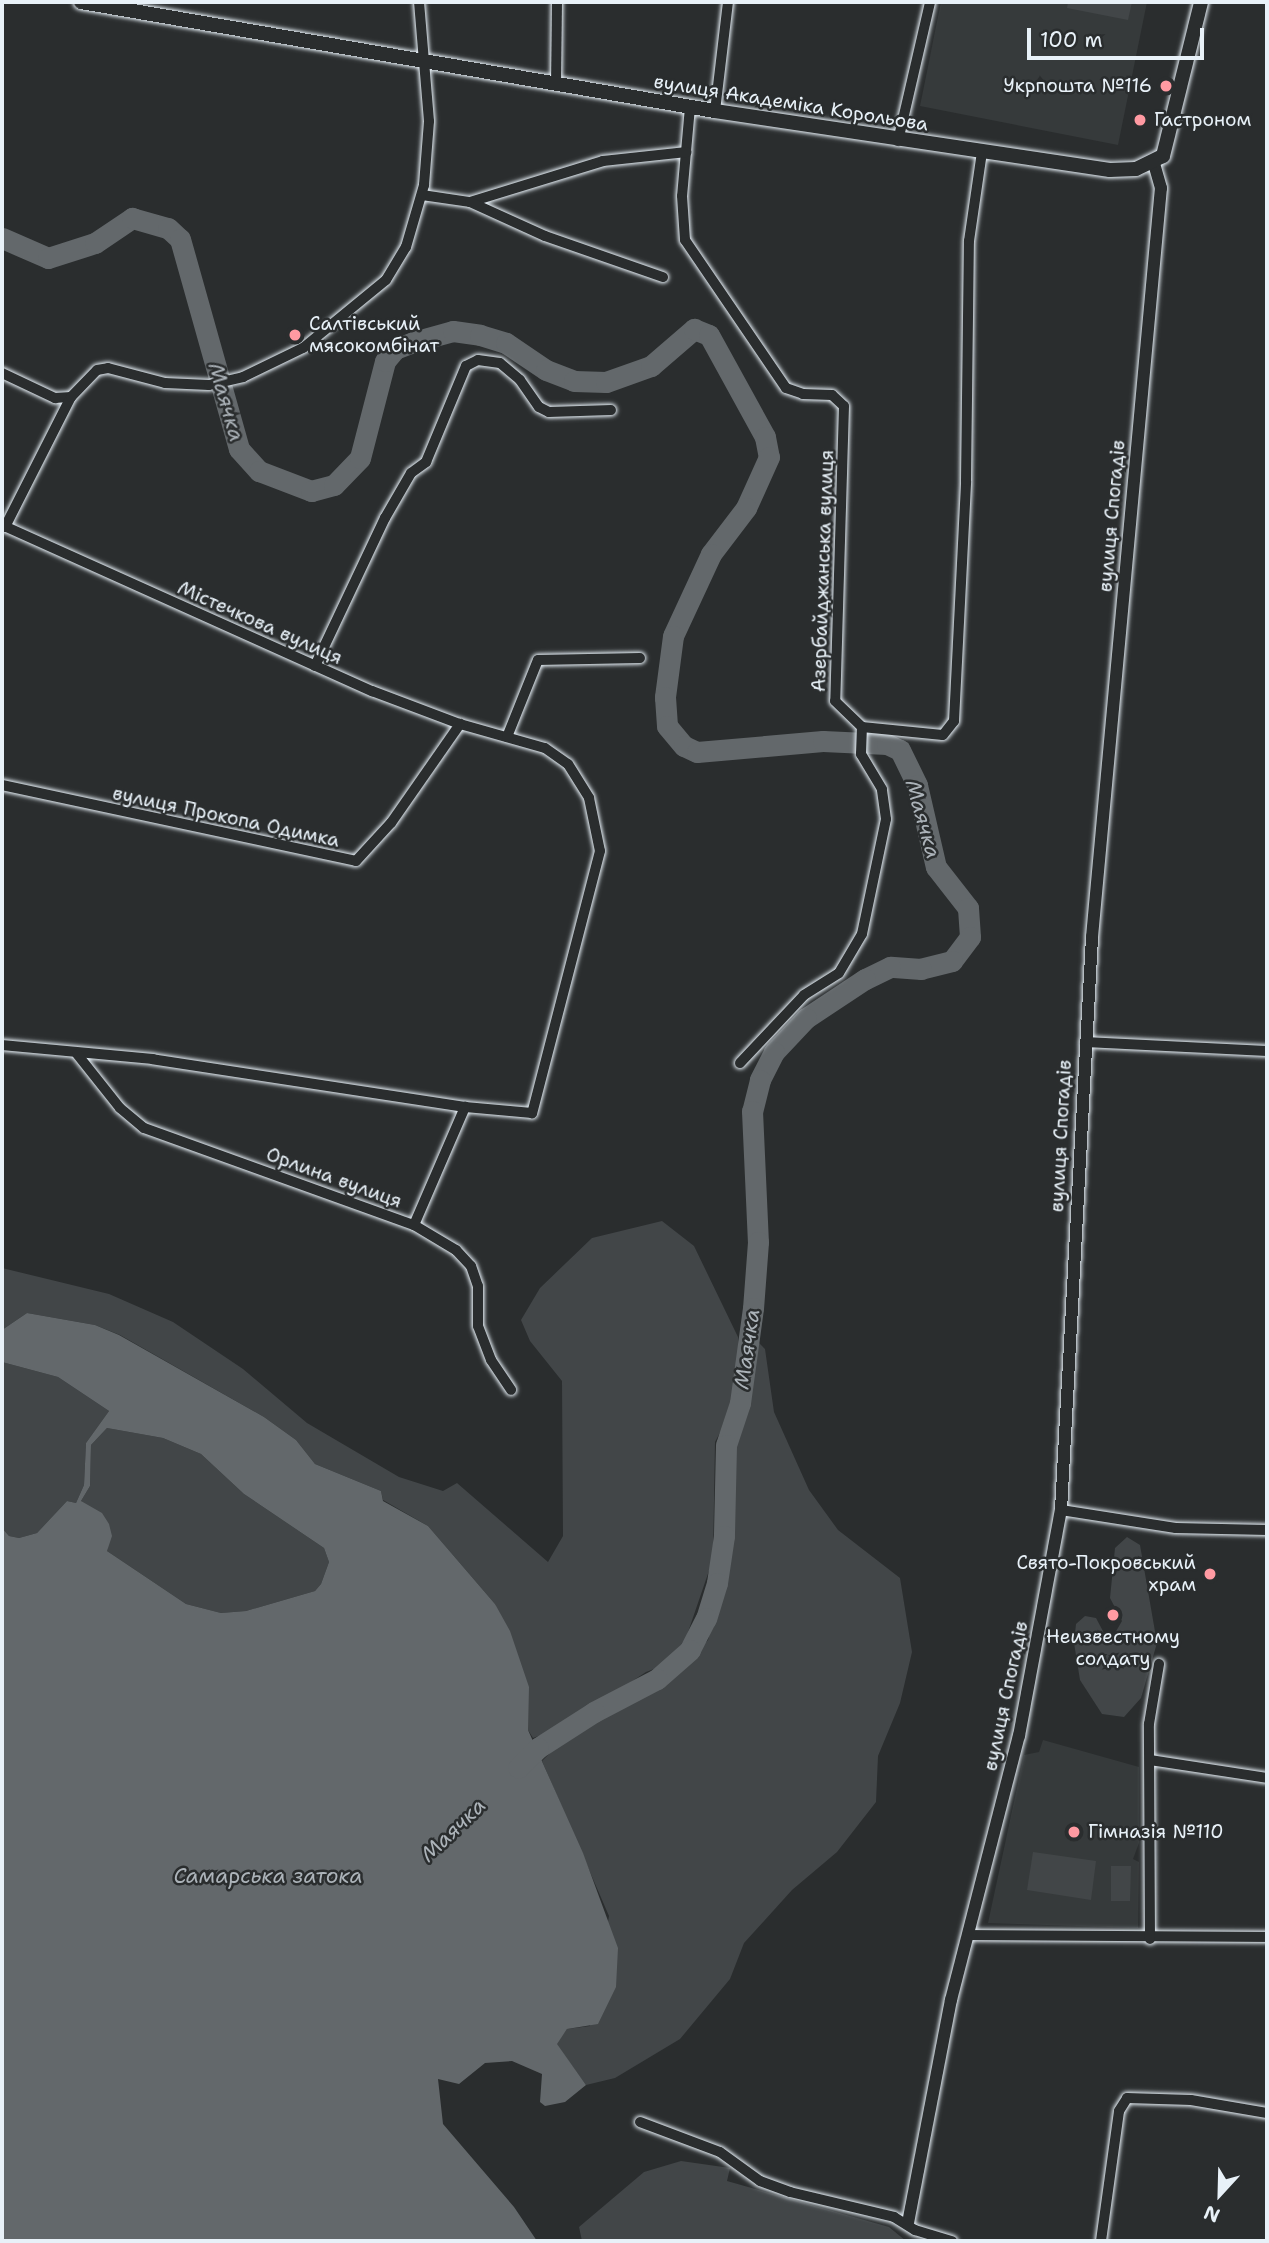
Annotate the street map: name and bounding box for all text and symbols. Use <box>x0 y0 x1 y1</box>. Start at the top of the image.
scale bar <box>1031 14 1208 58</box>
text: 100 m <box>1040 26 1103 54</box>
street label: вулиця Академіка Корольова <box>652 70 930 136</box>
place label: Укрпошта №116 <box>1003 75 1152 97</box>
marker: Укрпошта №116 <box>1158 78 1174 94</box>
place label: Гастроном <box>1154 109 1251 131</box>
marker: Гастроном <box>1132 112 1148 128</box>
place label: Салтівський мясокомбінат <box>309 313 439 357</box>
marker: Салтівський мясокомбінат <box>287 327 303 343</box>
water label: Маячка <box>203 360 249 444</box>
street label: вулиця Спогадів <box>1094 439 1130 593</box>
street label: Азербайджанська вулиця <box>807 449 839 693</box>
street label: Містечкова вулиця <box>174 576 346 670</box>
water label: Маячка <box>900 777 946 861</box>
street label: вулиця Прокопа Одимка <box>110 782 342 852</box>
street label: вулиця Спогадів <box>1046 1059 1076 1213</box>
street label: Орлина вулиця <box>263 1143 405 1213</box>
water label: Маячка <box>729 1307 765 1391</box>
place label: Свято-Покровський храм <box>1016 1552 1196 1596</box>
marker: Свято-Покровський храм <box>1202 1566 1218 1582</box>
marker: Неизвестному солдату <box>1105 1607 1121 1623</box>
street label: вулиця Спогадів <box>979 1619 1033 1773</box>
place label: Неизвестному солдату <box>1046 1626 1180 1670</box>
water label: Маячка <box>415 1793 491 1867</box>
place label: Гімназія №110 <box>1088 1821 1224 1843</box>
marker: Гімназія №110 <box>1066 1824 1082 1840</box>
water label: Самарська затока <box>173 1863 363 1889</box>
north arrow <box>1185 2159 1255 2229</box>
text: N <box>1200 2200 1224 2228</box>

